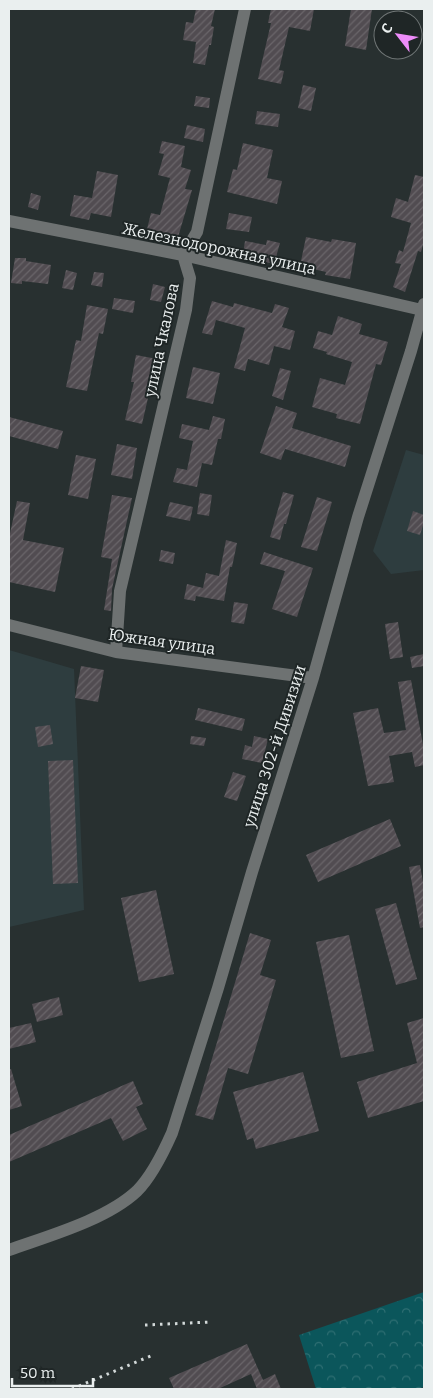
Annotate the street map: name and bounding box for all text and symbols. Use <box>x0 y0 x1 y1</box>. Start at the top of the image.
north arrow <box>373 10 423 60</box>
text: С <box>378 20 397 37</box>
street label: Железнодорожная улица <box>120 219 318 278</box>
street label: улица Чкалова <box>140 281 183 400</box>
street label: Южная улица <box>107 625 217 658</box>
street label: улица 302-й Дивизии <box>239 663 310 831</box>
scale bar <box>12 1356 94 1388</box>
text: 50 m <box>20 1364 56 1382</box>

